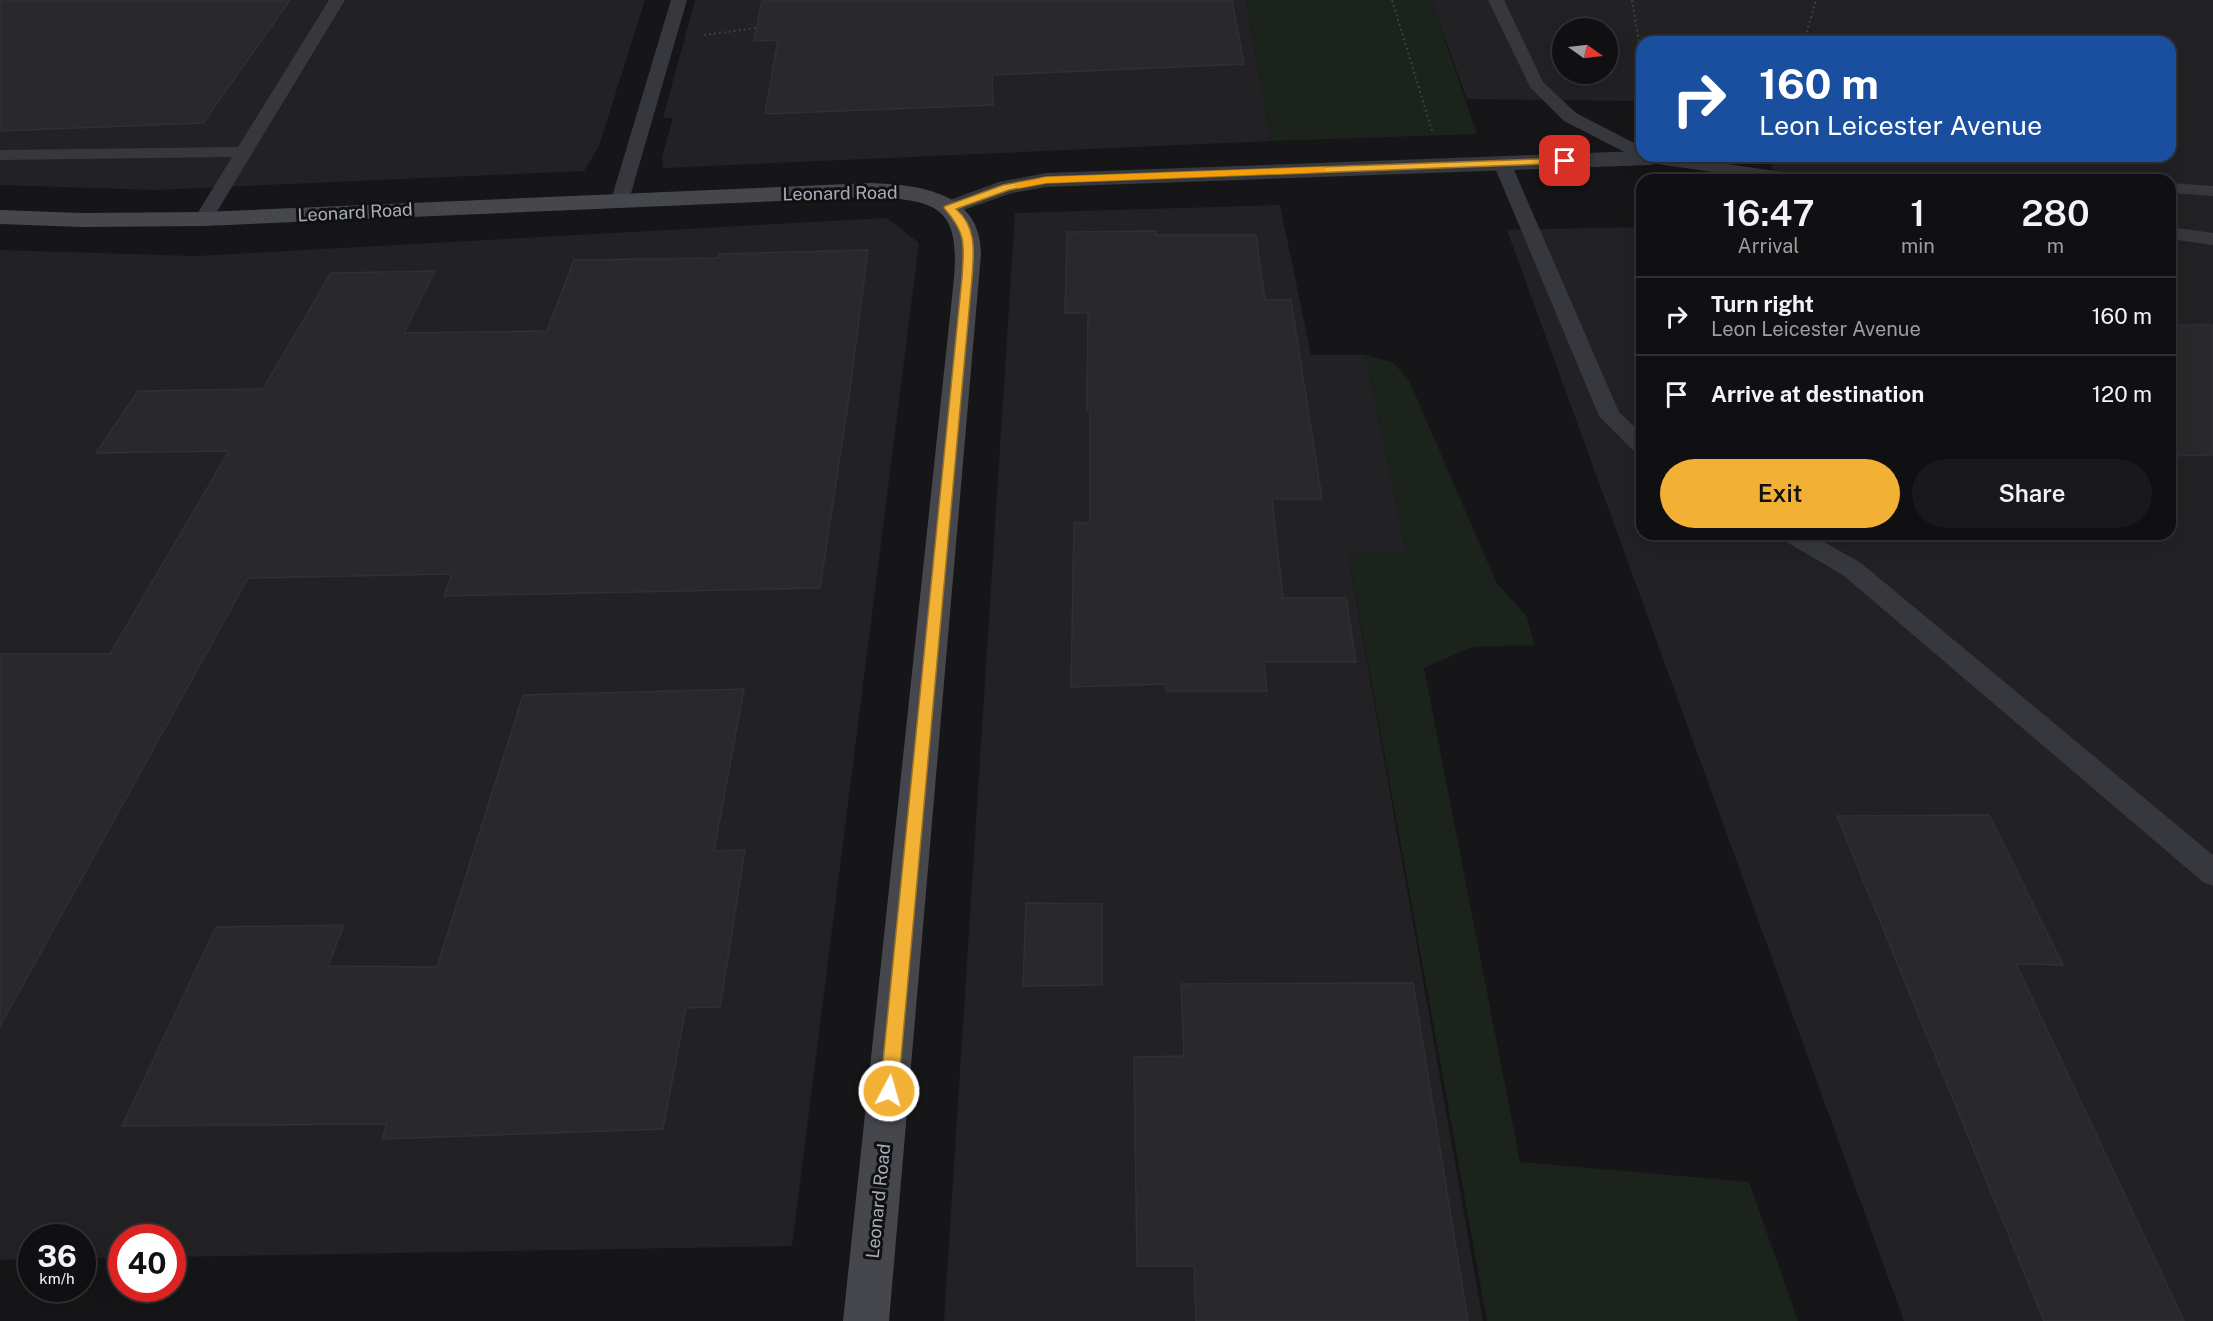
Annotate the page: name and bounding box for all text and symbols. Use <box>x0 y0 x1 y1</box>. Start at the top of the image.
north arrow <box>1552 18 1618 84</box>
map controls <box>1552 18 1618 84</box>
text: 160 m <box>1759 59 1879 108</box>
icon: right <box>1660 60 1738 138</box>
text: Leon Leicester Avenue <box>1759 109 2042 141</box>
pin <box>1539 135 1590 186</box>
icon: arrive <box>1548 144 1581 177</box>
street label: Leonard Road <box>782 181 898 205</box>
text: 16:47 <box>1722 192 1815 234</box>
text: 1 <box>1910 192 1925 234</box>
text: 280 <box>2021 192 2090 234</box>
street label: Leonard Road <box>297 198 413 226</box>
text: Arrival <box>1738 234 1799 258</box>
text: min <box>1901 234 1935 258</box>
text: m <box>2047 234 2064 258</box>
text: Turn right <box>1711 291 1814 317</box>
icon: right <box>1660 300 1693 333</box>
text: 160 m <box>2092 303 2152 329</box>
text: Leon Leicester Avenue <box>1711 317 1921 341</box>
icon: arrive <box>1660 378 1693 411</box>
text: Arrive at destination <box>1711 381 1924 407</box>
text: 120 m <box>2092 381 2152 407</box>
button: Exit <box>1660 459 1900 528</box>
button: Share <box>1912 459 2152 528</box>
position arrow <box>857 1059 921 1123</box>
street label: Leonard Road <box>862 1143 894 1259</box>
speed limit sign: 40 <box>108 1224 186 1302</box>
text: 36 <box>37 1238 77 1274</box>
text: km/h <box>39 1270 75 1287</box>

